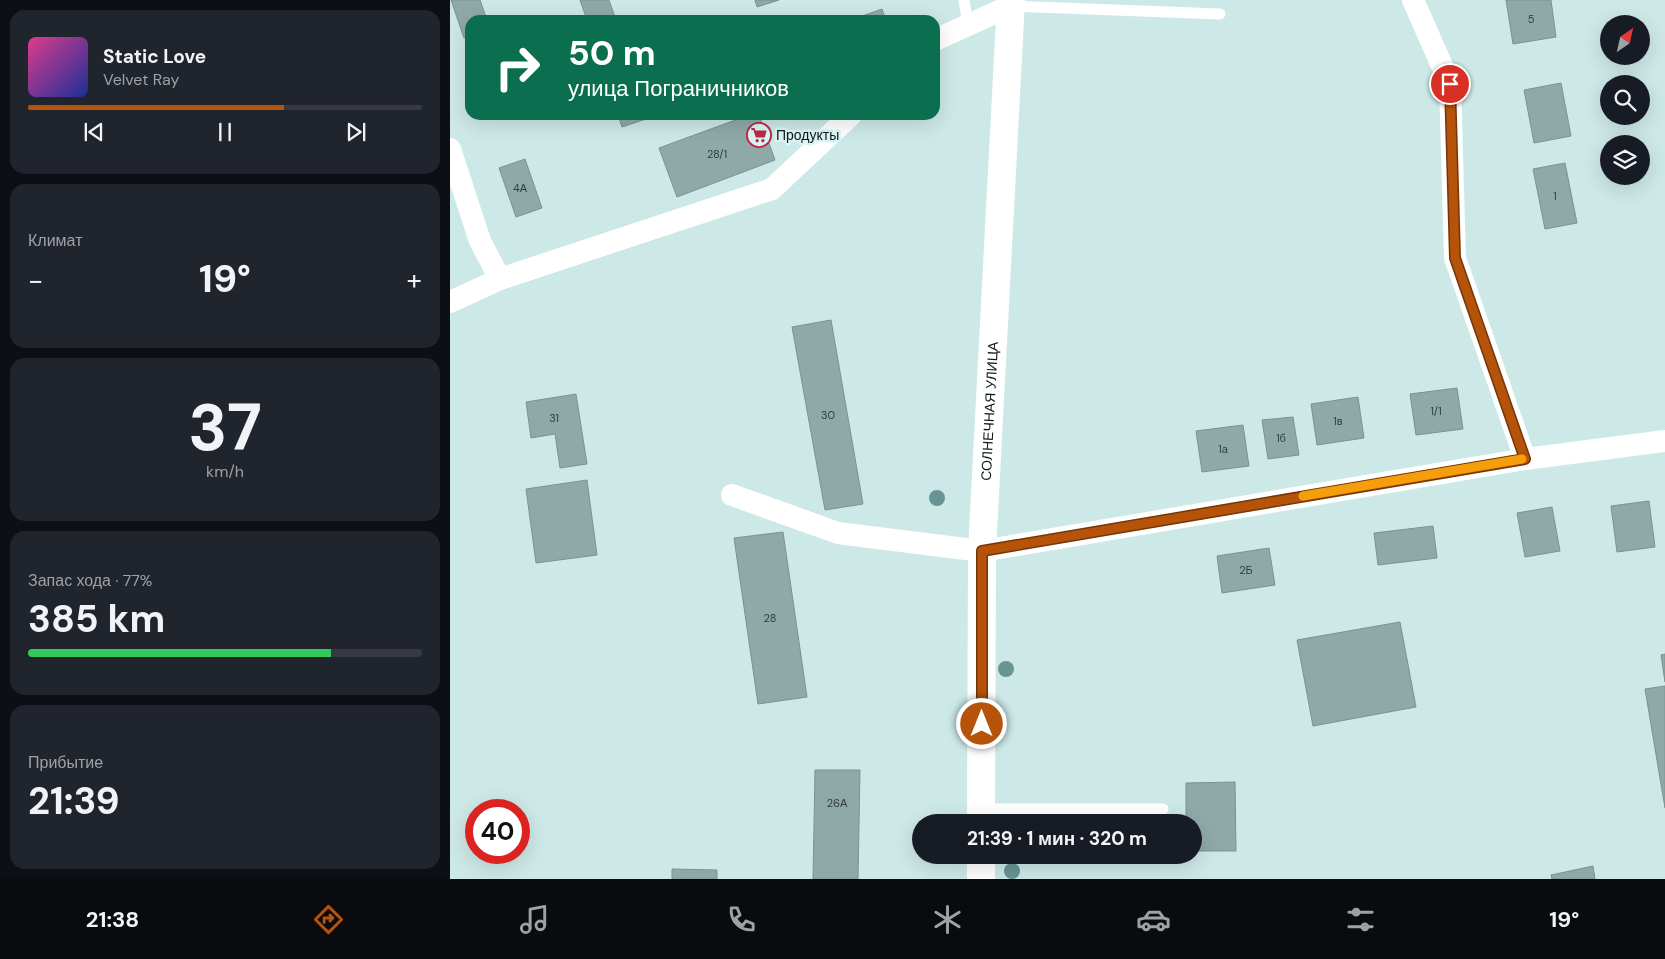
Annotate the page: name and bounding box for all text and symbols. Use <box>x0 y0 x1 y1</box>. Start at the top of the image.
house number: 5 <box>1528 12 1535 26</box>
north arrow <box>1600 15 1650 65</box>
map controls <box>1600 15 1650 185</box>
text: 50 m <box>568 30 656 76</box>
icon: right <box>485 35 550 100</box>
text: Static Love <box>103 44 206 69</box>
pin <box>1429 63 1471 105</box>
text: Velvet Ray <box>103 69 179 90</box>
icon: arrive <box>1436 70 1464 98</box>
text: улица Пограничников <box>568 74 789 103</box>
button: search <box>1600 75 1650 125</box>
icon: previous <box>80 118 108 146</box>
icon: pause <box>211 118 239 146</box>
icon: next <box>342 118 370 146</box>
supermarket icon: Продукты <box>746 122 772 148</box>
place label: Продукты <box>776 126 839 144</box>
button: layers <box>1600 135 1650 185</box>
house number: 28/1 <box>707 147 727 161</box>
house number: 4А <box>513 181 528 195</box>
house number: 1 <box>1553 189 1557 203</box>
text: Климат <box>28 230 82 251</box>
text: 19° <box>199 254 251 304</box>
text: − <box>28 262 43 299</box>
text: + <box>407 262 422 299</box>
street label: СОЛНЕЧНАЯ УЛИЦА <box>977 341 1002 481</box>
text: 37 <box>188 386 262 470</box>
house number: 1/1 <box>1430 404 1442 418</box>
house number: 30 <box>821 408 835 422</box>
house number: 31 <box>549 411 559 425</box>
house number: 1в <box>1333 414 1343 428</box>
house number: 1б <box>1276 431 1286 445</box>
house number: 1а <box>1218 442 1229 456</box>
text: km/h <box>206 461 244 482</box>
house number: 2Б <box>1239 563 1253 577</box>
text: Запас хода · 77% <box>28 570 152 591</box>
text: 385 km <box>28 594 165 644</box>
house number: 28 <box>764 611 776 625</box>
position arrow <box>955 697 1007 749</box>
text: Прибытие <box>28 752 103 773</box>
text: 21:39 <box>28 776 120 826</box>
house number: 26А <box>827 796 848 810</box>
speed limit sign: 40 <box>465 799 530 864</box>
text: 21:39 · 1 мин · 320 m <box>967 826 1147 851</box>
icon: directions <box>311 902 346 937</box>
icon: music <box>517 902 552 937</box>
icon: phone <box>724 902 759 937</box>
icon: climate <box>930 902 965 937</box>
icon: car <box>1136 902 1171 937</box>
icon: filters <box>1343 902 1378 937</box>
text: 21:38 <box>86 905 139 934</box>
text: 19° <box>1549 905 1579 934</box>

